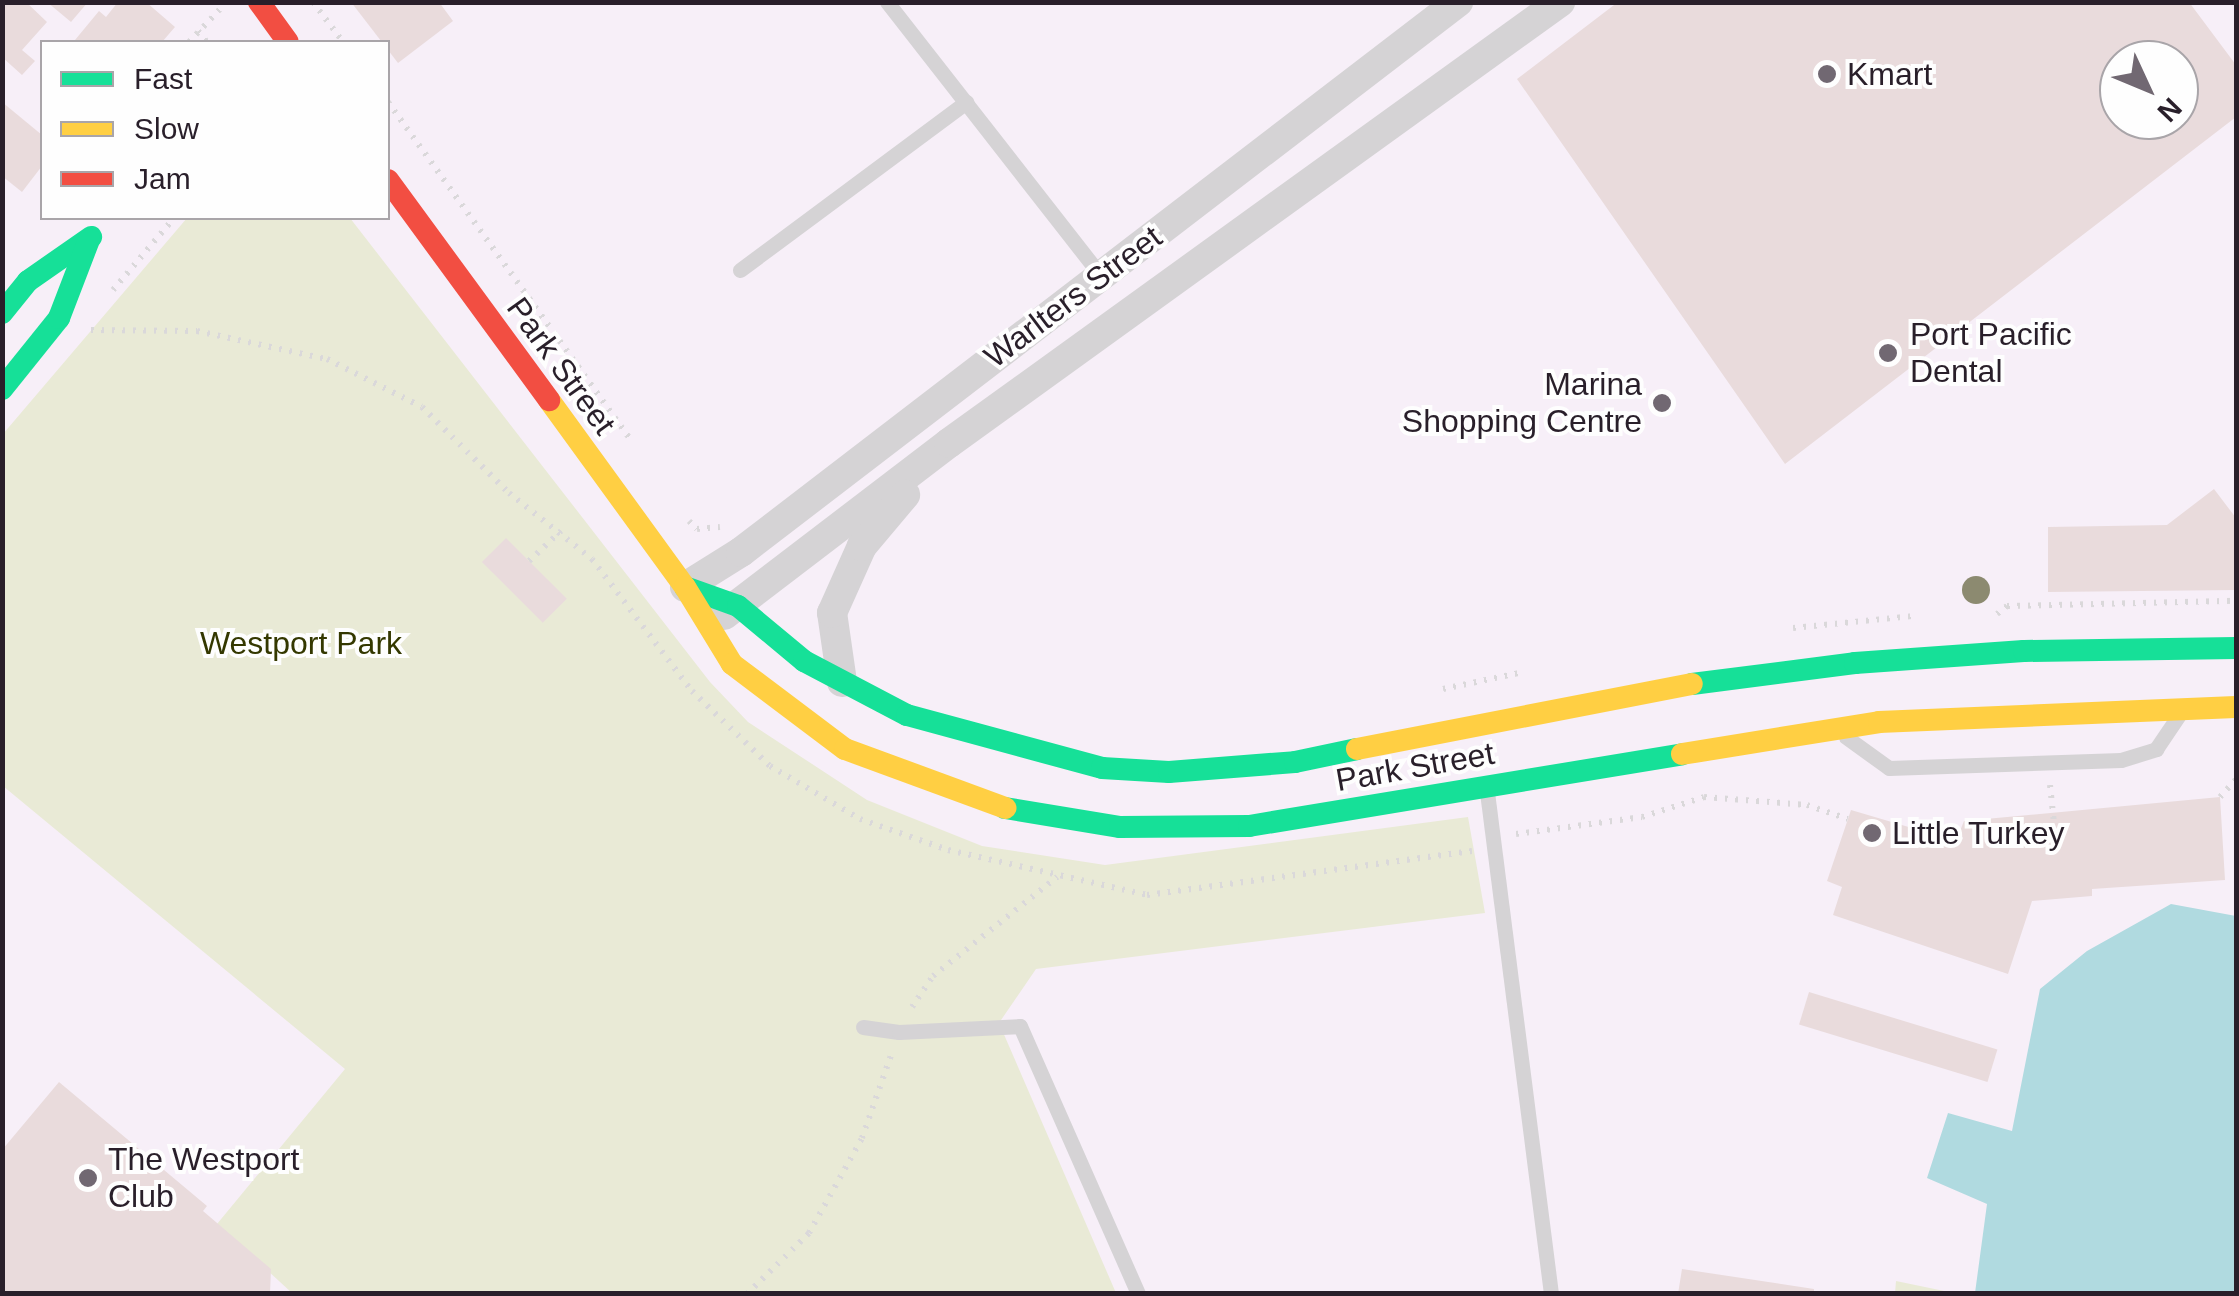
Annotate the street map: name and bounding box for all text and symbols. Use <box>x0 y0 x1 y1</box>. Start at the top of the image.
legend <box>40 40 390 220</box>
north arrow <box>2099 40 2199 140</box>
place label: Kmart <box>1847 55 1932 93</box>
text: Fast <box>134 62 192 95</box>
marker: Kmart <box>1816 63 1838 85</box>
text: N <box>2151 92 2188 128</box>
text: Slow <box>134 112 199 145</box>
text: Jam <box>134 162 191 195</box>
street label: Warlters Street <box>977 218 1169 376</box>
street label: Park Street <box>498 290 624 442</box>
place label: Port Pacific Dental <box>1910 316 2072 391</box>
marker: Port Pacific Dental <box>1875 340 1901 366</box>
place label: Marina Shopping Centre <box>1402 366 1642 441</box>
marker: Marina Shopping Centre <box>1651 392 1673 414</box>
park label: Westport Park <box>200 624 402 662</box>
street label: Park Street <box>1333 734 1497 800</box>
place label: Little Turkey <box>1892 814 2065 852</box>
marker: Little Turkey <box>1861 822 1883 844</box>
place label: The Westport Club <box>108 1141 299 1216</box>
marker: The Westport Club <box>77 1167 99 1189</box>

